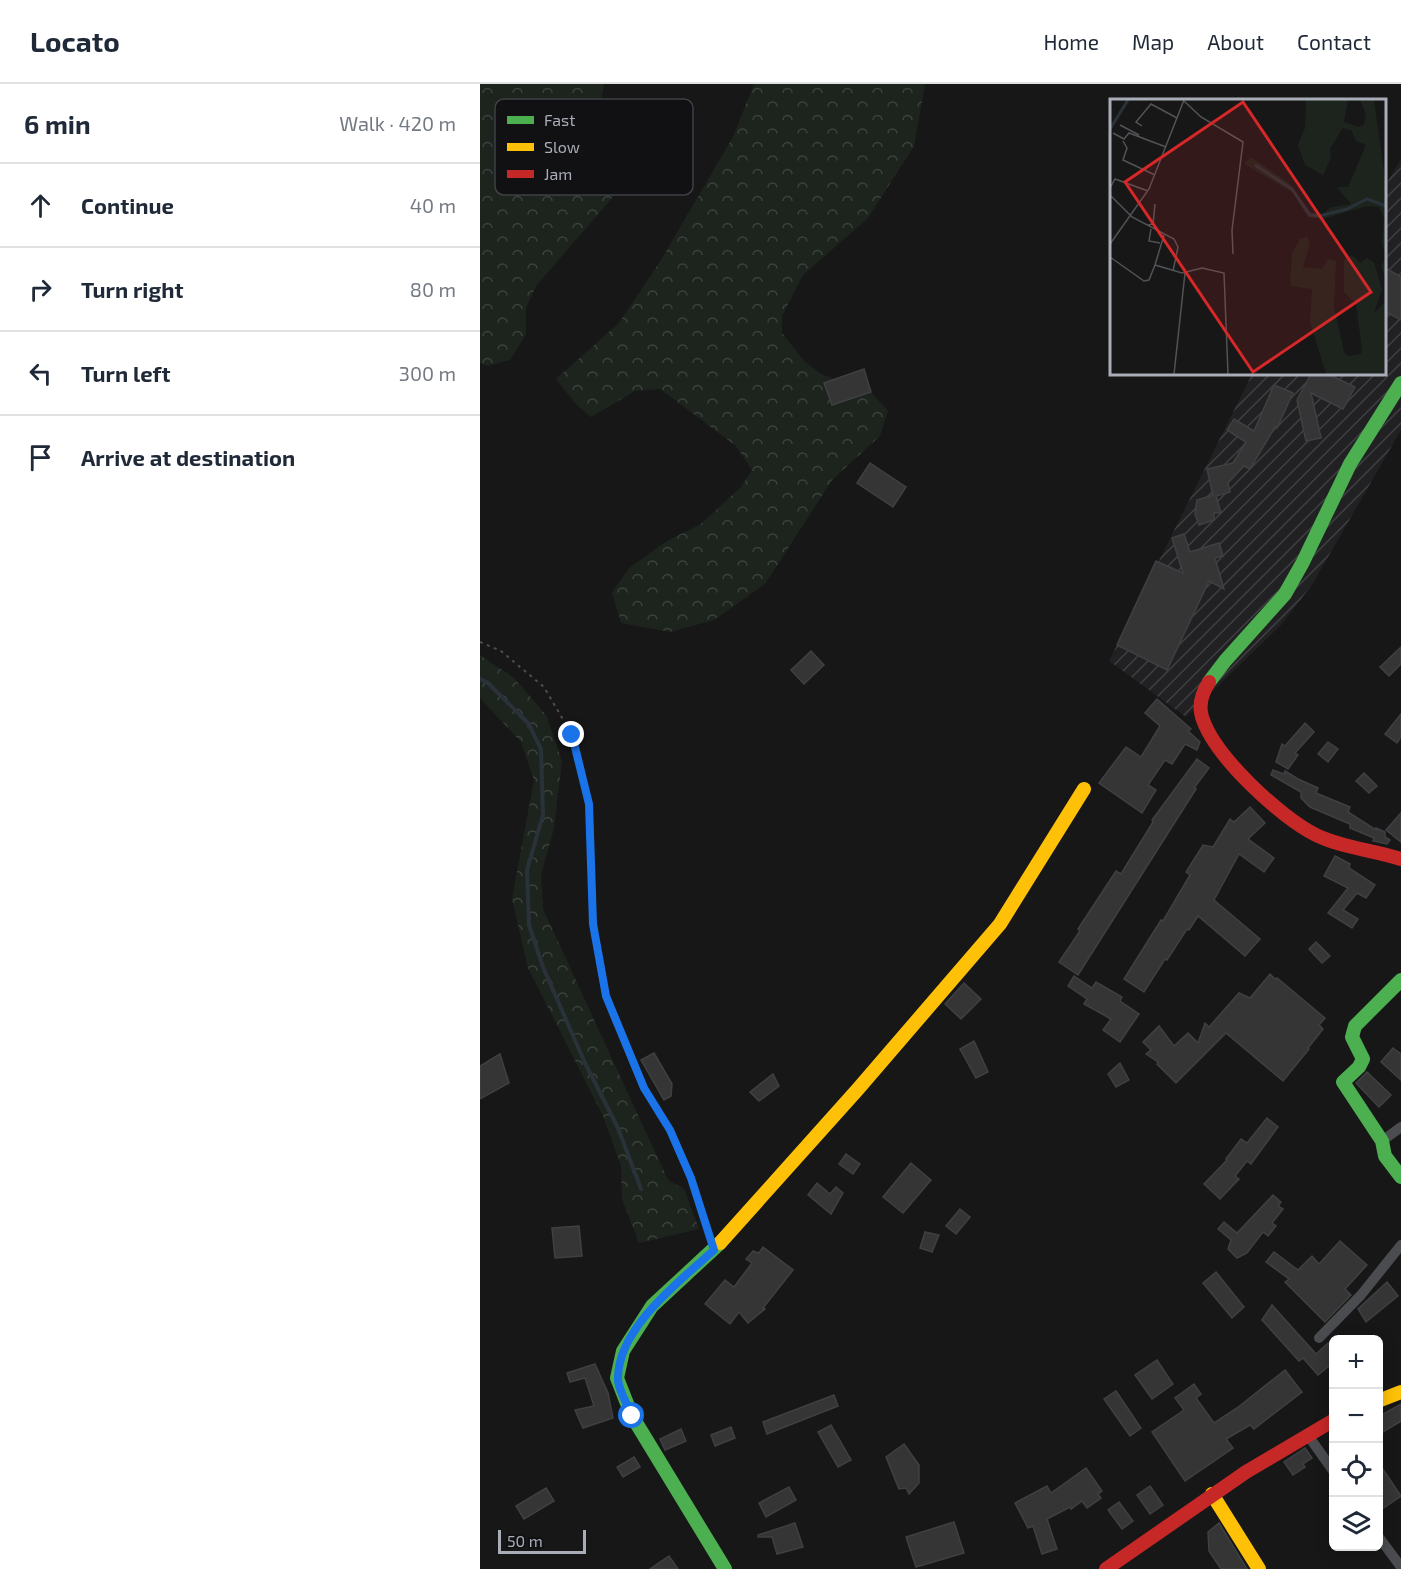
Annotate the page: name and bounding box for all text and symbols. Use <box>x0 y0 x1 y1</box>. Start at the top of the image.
text: Locato <box>30 24 120 58</box>
text: Home <box>1043 29 1099 54</box>
text: Map <box>1132 29 1174 54</box>
text: About <box>1207 29 1264 54</box>
text: Contact <box>1297 29 1371 54</box>
legend <box>495 99 693 195</box>
inset map <box>1110 99 1386 375</box>
text: 6 min <box>24 108 91 139</box>
text: Fast <box>544 110 575 129</box>
text: Walk · 420 m <box>339 111 456 135</box>
text: Slow <box>544 137 580 156</box>
text: Jam <box>544 164 572 183</box>
icon: ahead <box>24 189 57 222</box>
text: Continue <box>81 192 174 218</box>
text: 40 m <box>410 193 456 217</box>
icon: right <box>24 273 57 306</box>
text: Turn right <box>81 276 183 302</box>
text: 80 m <box>410 277 456 301</box>
icon: left <box>24 357 57 390</box>
text: Turn left <box>81 360 170 386</box>
text: 300 m <box>399 361 456 385</box>
icon: arrive <box>24 441 57 474</box>
text: Arrive at destination <box>81 444 295 470</box>
route end <box>558 721 584 747</box>
map controls <box>1329 1335 1383 1551</box>
button: + <box>1329 1335 1383 1389</box>
button: − <box>1329 1389 1383 1443</box>
route start <box>618 1402 644 1428</box>
button: locate <box>1329 1443 1383 1497</box>
button: layers <box>1329 1497 1383 1551</box>
scale bar <box>498 1527 586 1554</box>
text: 50 m <box>507 1531 543 1550</box>

